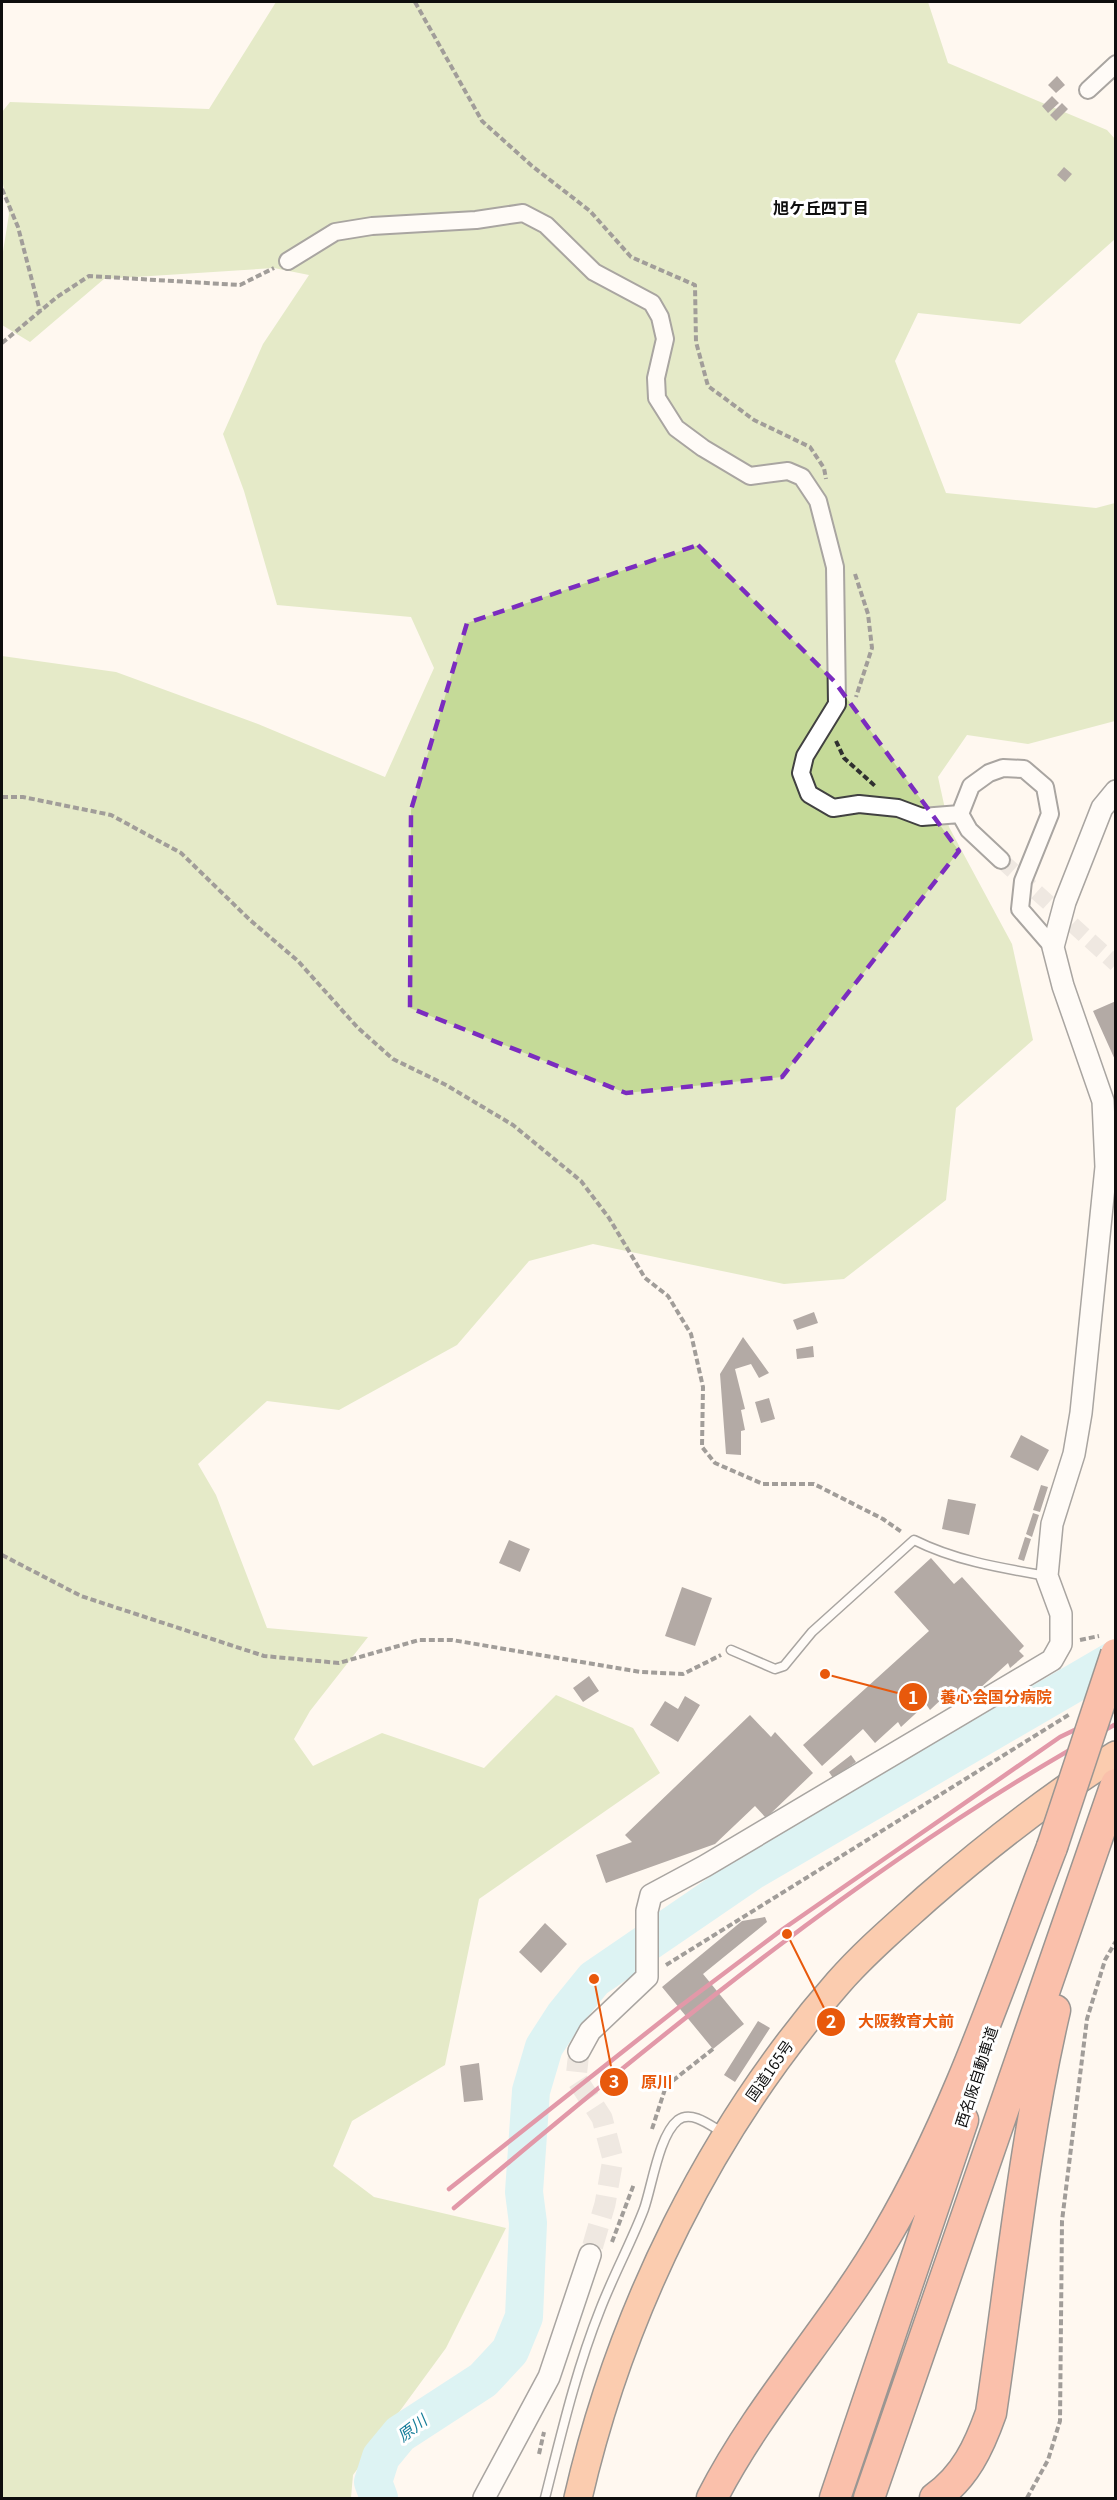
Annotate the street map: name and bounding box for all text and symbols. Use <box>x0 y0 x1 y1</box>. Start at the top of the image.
district label: 旭ケ丘四丁目 <box>773 195 869 219</box>
callout: 養心会国分病院 <box>898 1680 1064 1714</box>
text: 1 <box>908 1683 918 1709</box>
text: 養心会国分病院 <box>940 1684 1052 1708</box>
callout: 大阪教育大前 <box>816 2005 966 2039</box>
text: 2 <box>826 2007 836 2033</box>
text: 大阪教育大前 <box>858 2008 954 2032</box>
street label: 西名阪自動車道 <box>949 2023 1002 2130</box>
street label: 国道165号 <box>740 2035 797 2105</box>
callout: 原川 <box>599 2065 685 2099</box>
text: 3 <box>609 2067 619 2093</box>
text: 原川 <box>641 2069 673 2093</box>
water label: 原川 <box>391 2407 433 2446</box>

